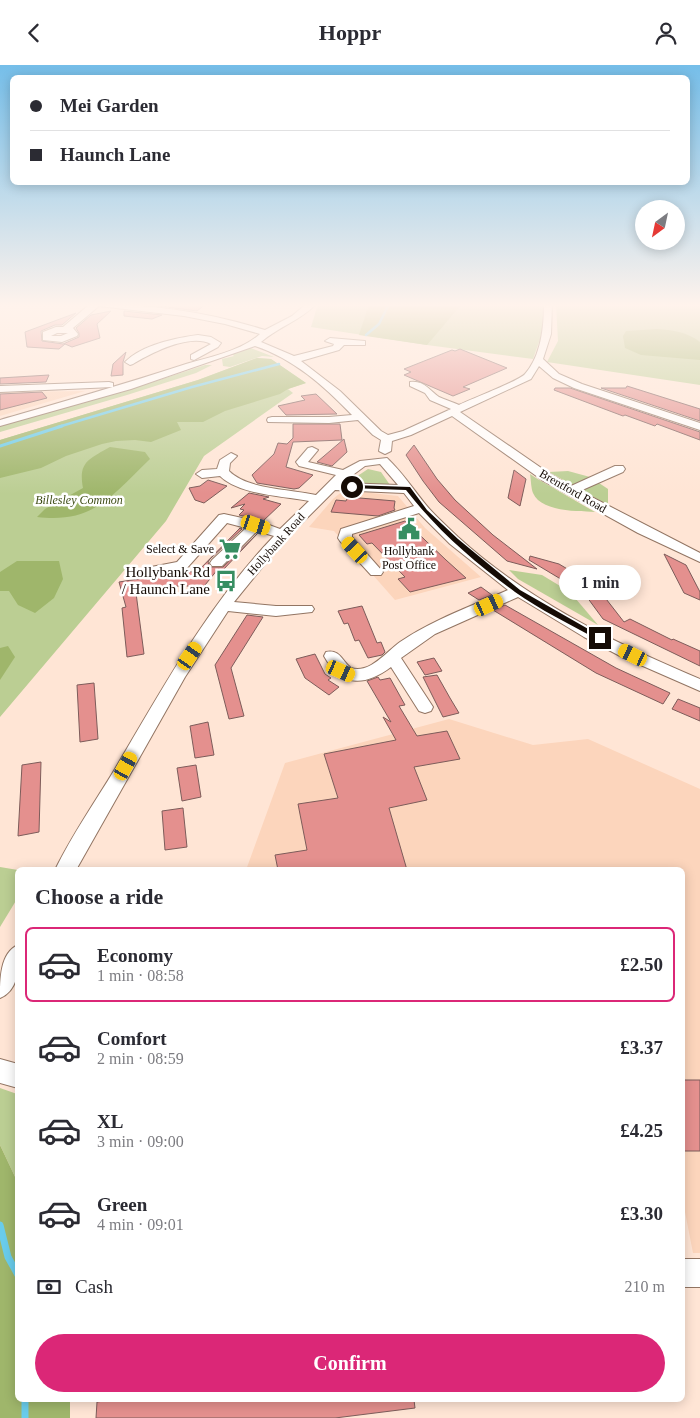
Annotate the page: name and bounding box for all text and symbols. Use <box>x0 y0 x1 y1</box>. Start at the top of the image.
icon: back <box>20 19 48 47</box>
icon: person <box>652 19 680 47</box>
text: Hoppr <box>319 20 381 45</box>
text: Mei Garden <box>60 95 159 116</box>
text: Haunch Lane <box>60 144 170 165</box>
north arrow <box>635 200 685 250</box>
map controls <box>635 200 685 250</box>
street label: Brentford Road <box>537 466 609 516</box>
route start <box>341 476 363 498</box>
park label: Billesley Common <box>35 493 123 507</box>
street label: Hollybank Road <box>244 510 308 578</box>
car <box>239 513 272 537</box>
public building icon: Hollybank Post Office <box>396 516 422 542</box>
car <box>339 534 370 566</box>
supermarket icon: Select & Save <box>217 536 243 562</box>
place label: Select & Save <box>146 542 214 556</box>
place label: Hollybank Post Office <box>382 544 436 572</box>
place label: Hollybank Rd / Haunch Lane <box>122 564 210 597</box>
callout: 1 min <box>559 565 641 601</box>
bus stop icon: Hollybank Rd / Haunch Lane <box>213 568 239 594</box>
text: 1 min <box>581 574 619 591</box>
car <box>472 592 505 618</box>
route end <box>589 627 611 649</box>
car <box>175 639 204 673</box>
car <box>616 642 649 668</box>
car <box>324 658 357 684</box>
car <box>112 749 139 783</box>
text: Choose a ride <box>35 884 163 909</box>
icon: car <box>37 942 82 987</box>
text: Economy <box>97 945 173 966</box>
text: £2.50 <box>620 954 663 975</box>
text: 1 min · 08:58 <box>97 967 184 984</box>
icon: car <box>37 1025 82 1070</box>
text: Comfort <box>97 1028 167 1049</box>
text: £3.37 <box>620 1037 663 1058</box>
text: 2 min · 08:59 <box>97 1050 184 1067</box>
icon: car <box>37 1108 82 1153</box>
text: XL <box>97 1111 123 1132</box>
text: £4.25 <box>620 1120 663 1141</box>
text: 3 min · 09:00 <box>97 1133 184 1150</box>
icon: car <box>37 1191 82 1236</box>
text: Green <box>97 1194 147 1215</box>
text: £3.30 <box>620 1203 663 1224</box>
text: 4 min · 09:01 <box>97 1216 184 1233</box>
icon: cash <box>35 1273 63 1301</box>
text: Cash <box>75 1276 113 1297</box>
text: 210 m <box>625 1278 665 1295</box>
button: Confirm <box>35 1334 665 1392</box>

